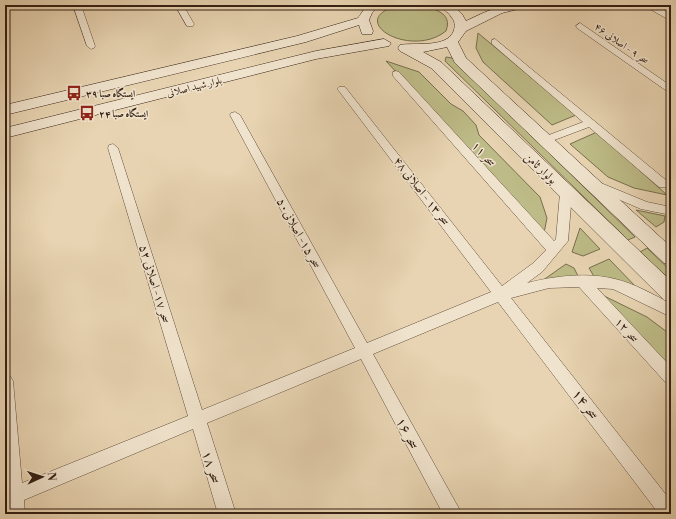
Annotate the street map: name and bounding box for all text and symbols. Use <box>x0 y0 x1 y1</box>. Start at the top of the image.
street label: سحر ۹ - اصلانی ۴۶ <box>592 21 651 67</box>
street label: بلوار شهید اصلانی <box>165 74 223 100</box>
bus stop icon: ایستگاه صبا ۳۹ <box>65 84 83 102</box>
place label: ایستگاه صبا ۳۹ <box>86 87 135 100</box>
bus stop icon: ایستگاه صبا ۲۴ <box>78 104 96 122</box>
place label: ایستگاه صبا ۲۴ <box>99 107 148 120</box>
street label: سحر ۱۱ <box>468 139 499 170</box>
street label: بولوار ثامن <box>521 149 560 188</box>
street label: سحر ۱۳ - اصلانی ۴۸ <box>390 154 453 229</box>
street label: سحر ۱۵- اصلانی۵۰ <box>273 195 324 271</box>
street label: سحر ۱۷- اصلانی ۵۲ <box>136 243 174 325</box>
street label: سحر ۱۲ <box>611 315 642 346</box>
street label: سحر ۱۴ <box>568 386 603 424</box>
street label: سحر ۱۶ <box>391 414 423 453</box>
street label: سحر ۱۸ <box>197 448 225 486</box>
north arrow <box>22 457 62 497</box>
text: N <box>44 472 58 482</box>

